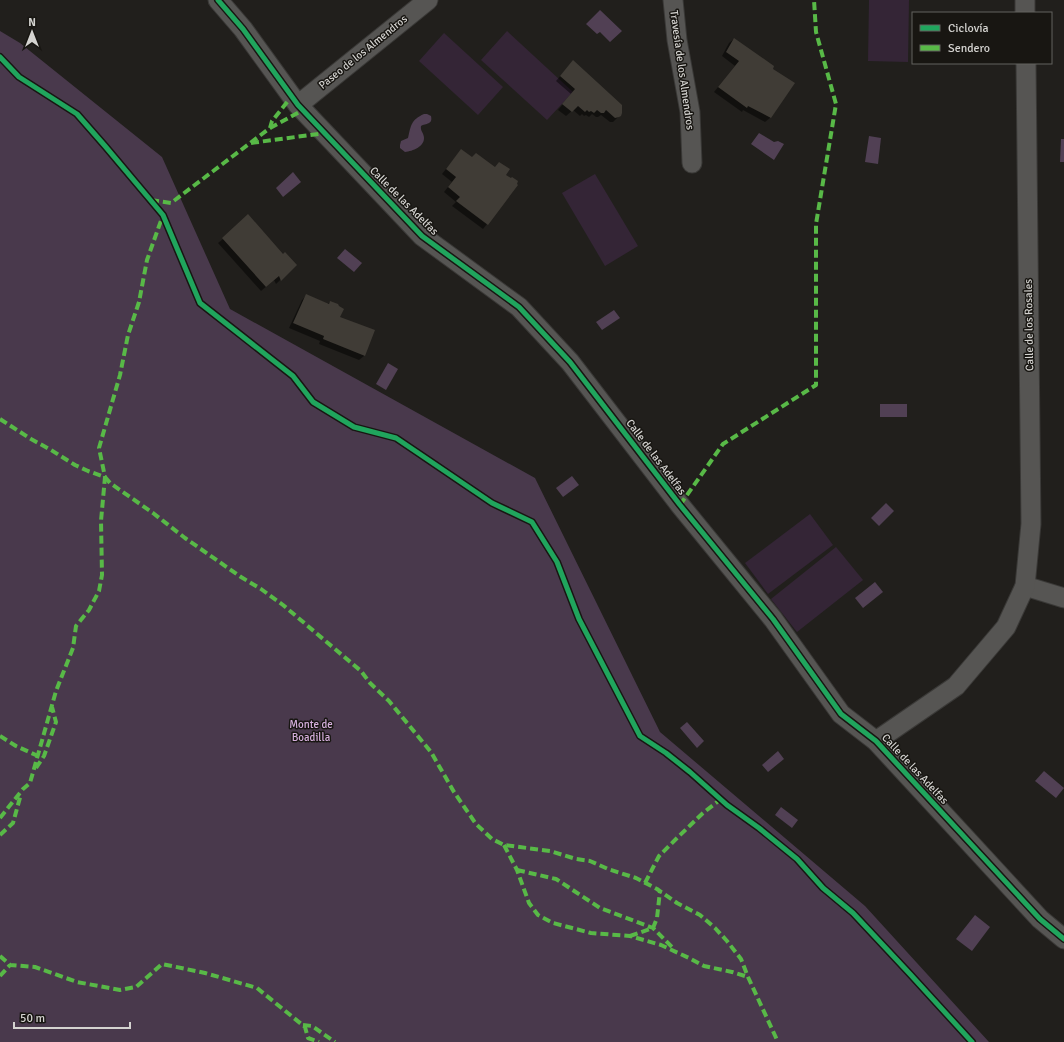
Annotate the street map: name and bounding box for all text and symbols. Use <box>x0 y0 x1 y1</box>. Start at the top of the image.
street label: Travesía de los Almendros <box>667 9 697 131</box>
north arrow <box>12 12 52 52</box>
street label: Paseo de los Almendros <box>316 12 410 92</box>
legend <box>912 12 1052 64</box>
text: N <box>28 16 36 29</box>
text: Ciclovía <box>948 21 989 36</box>
text: Sendero <box>948 41 990 56</box>
street label: Calle de las Adelfas <box>367 164 441 238</box>
street label: Calle de los Rosales <box>1022 279 1036 371</box>
street label: Calle de las Adelfas <box>623 417 689 498</box>
park label: Monte de Boadilla <box>289 718 333 744</box>
street label: Calle de las Adelfas <box>879 731 951 807</box>
scale bar <box>14 1004 130 1030</box>
text: 50 m <box>20 1011 45 1026</box>

